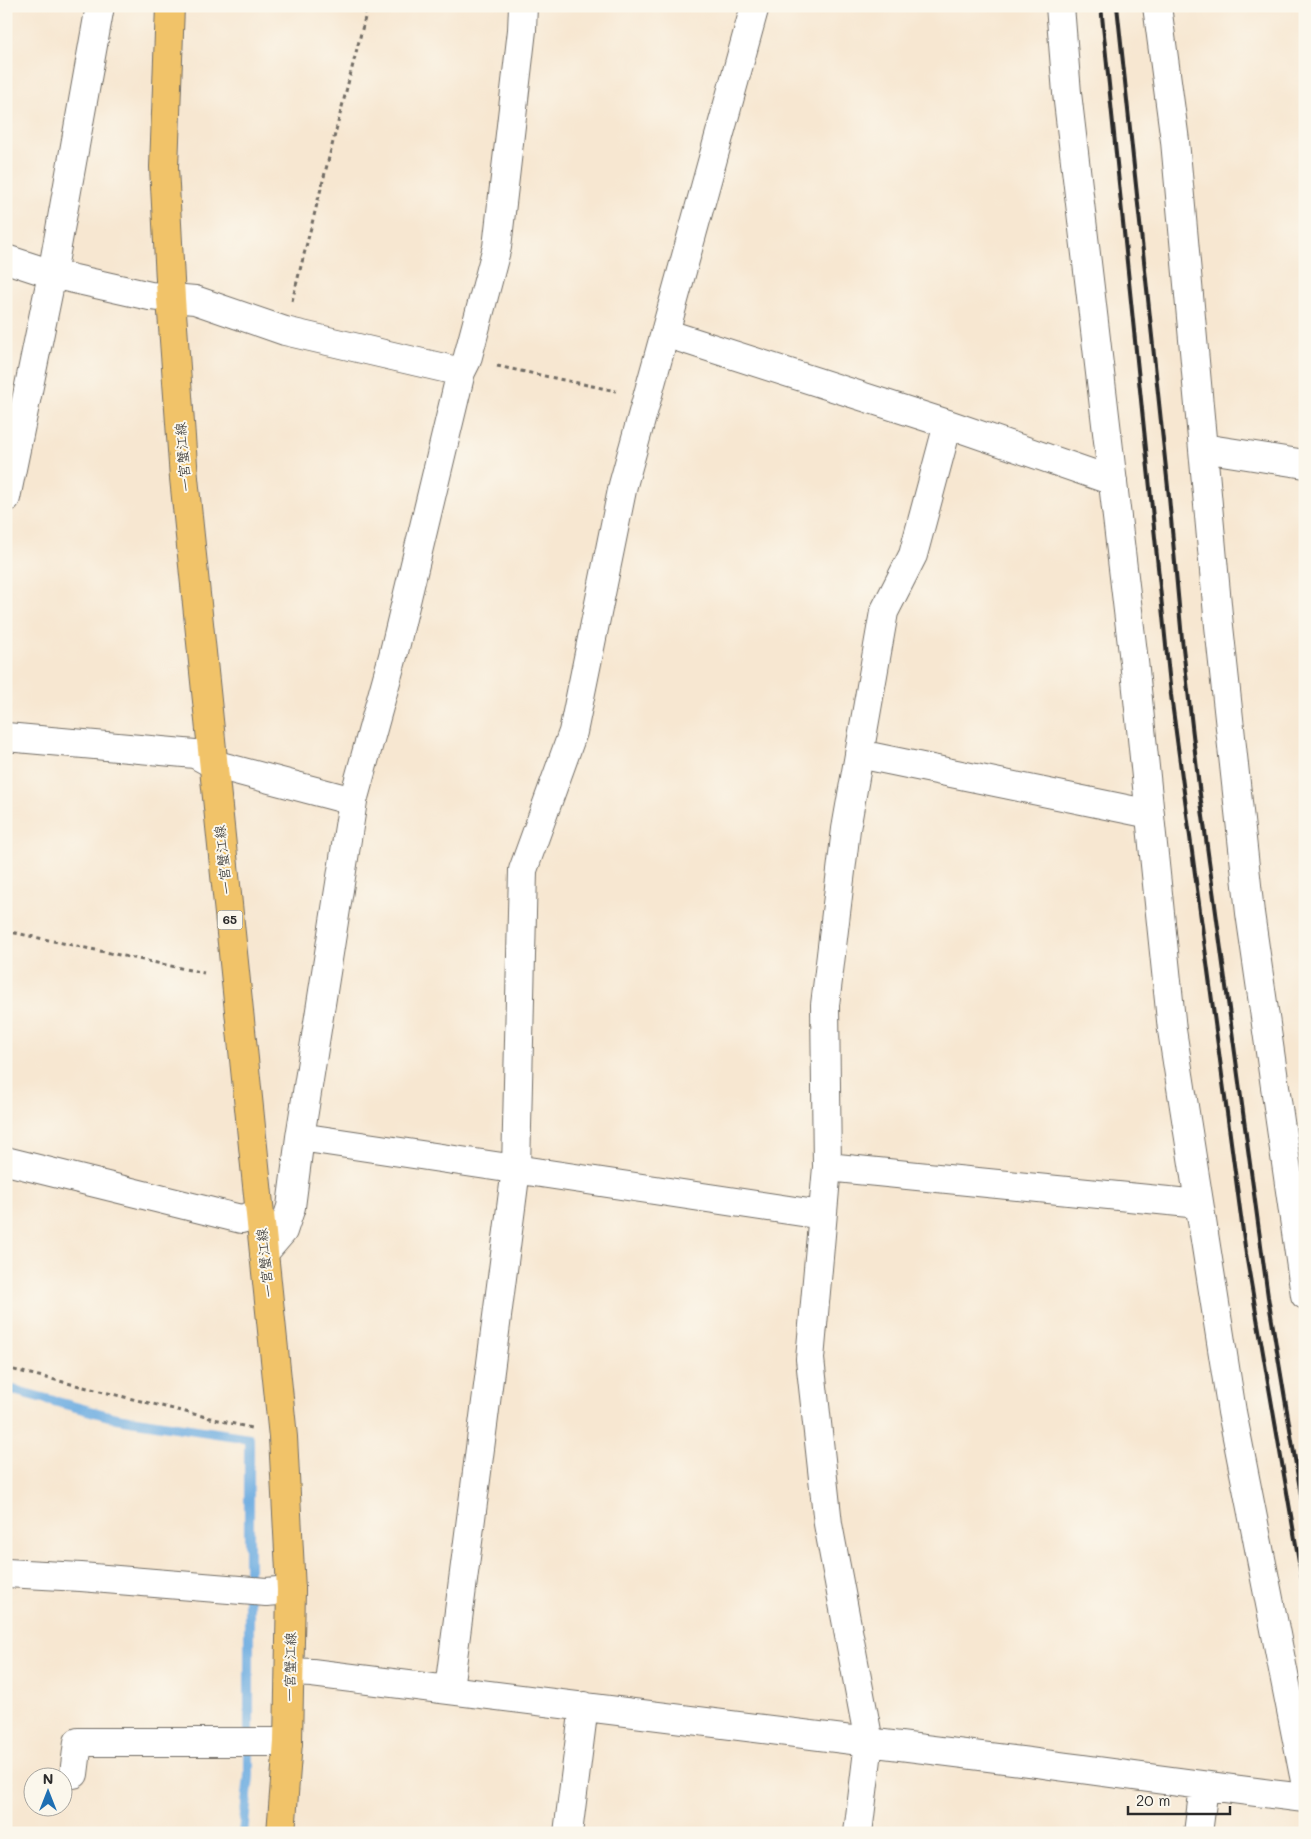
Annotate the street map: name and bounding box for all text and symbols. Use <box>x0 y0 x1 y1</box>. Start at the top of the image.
street label: 一宮蟹江線 <box>170 421 195 493</box>
street label: 一宮蟹江線 <box>209 824 236 896</box>
road number: 65 <box>218 910 242 930</box>
street label: 一宮蟹江線 <box>251 1227 278 1299</box>
street label: 一宮蟹江線 <box>279 1632 300 1702</box>
north arrow <box>22 1766 72 1816</box>
text: N <box>43 1769 53 1788</box>
scale bar <box>1128 1784 1231 1816</box>
text: 20 m <box>1136 1790 1170 1810</box>

